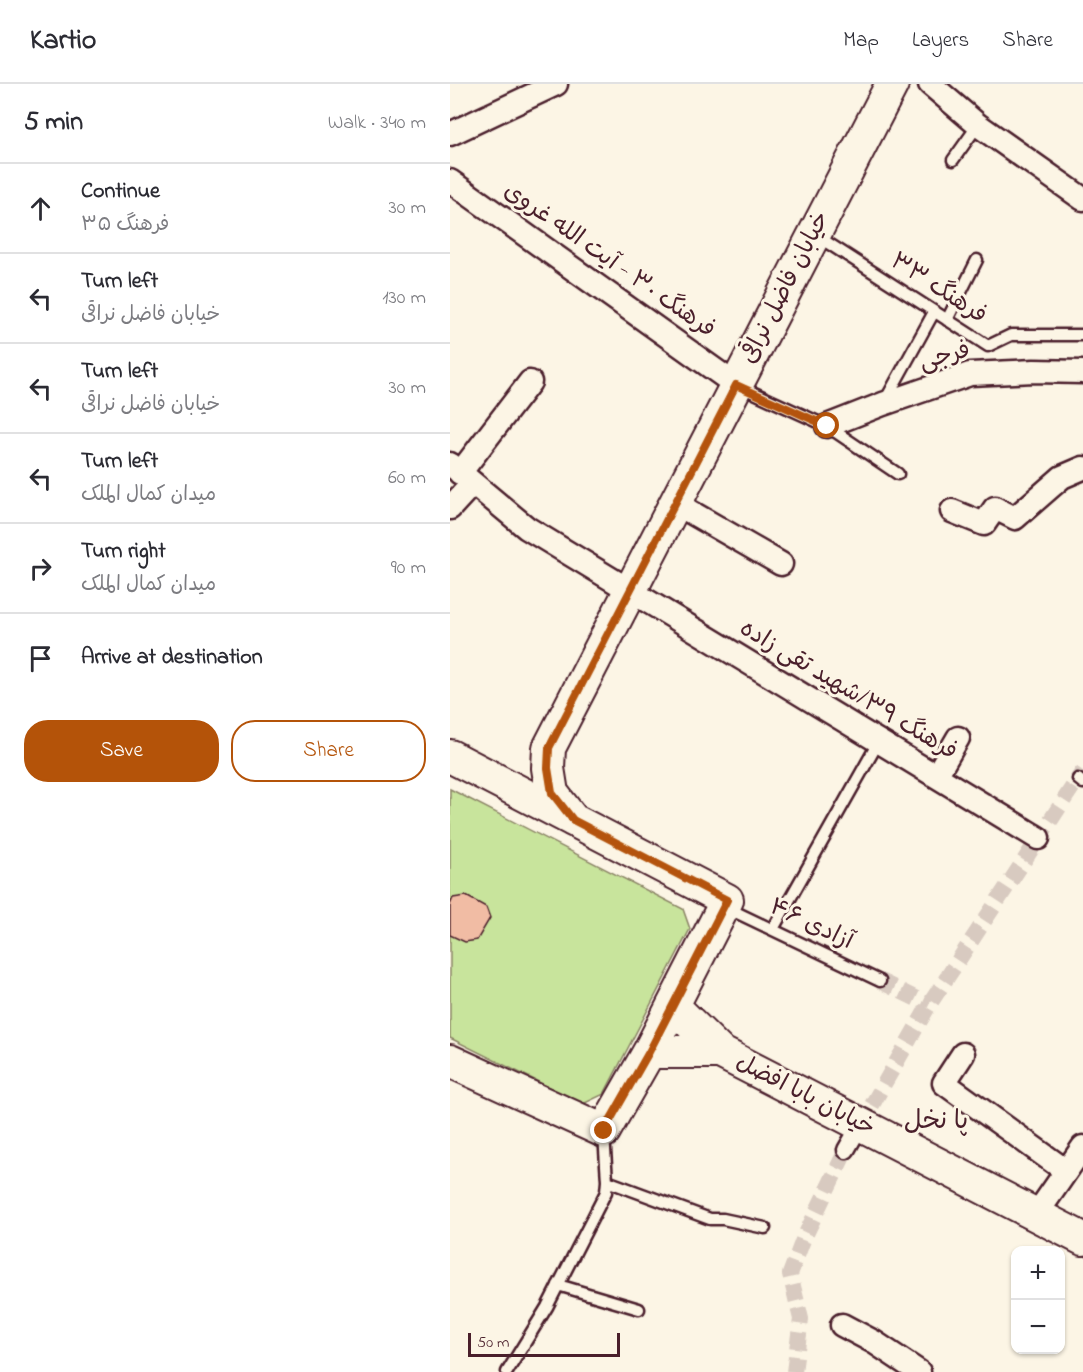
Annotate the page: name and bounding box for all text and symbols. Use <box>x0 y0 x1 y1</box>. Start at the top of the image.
text: Kartio <box>30 21 96 62</box>
text: Map <box>843 26 879 56</box>
text: Layers <box>912 26 969 56</box>
text: Share <box>1002 26 1053 56</box>
text: 5 min <box>24 104 83 142</box>
text: Walk · 340 m <box>328 109 426 138</box>
street label: فرهنگ ۳۰ - آیت الله غروی <box>496 175 722 347</box>
text: Continue <box>81 176 160 208</box>
icon: ahead <box>24 192 57 225</box>
text: 30 m <box>389 194 426 223</box>
street label: خیابان فاضل نراقی <box>732 206 840 370</box>
text: فرهنگ ۳۵ <box>81 211 169 240</box>
street label: فرهنگ ۳۳ <box>883 245 993 333</box>
text: Turn left <box>81 266 158 298</box>
icon: left <box>24 282 57 315</box>
text: 130 m <box>382 284 426 313</box>
text: خیابان فاضل نراقی <box>81 301 220 330</box>
street label: فرجی <box>916 333 974 381</box>
text: Turn left <box>81 356 158 388</box>
icon: left <box>24 372 57 405</box>
text: 30 m <box>389 374 426 403</box>
text: خیابان فاضل نراقی <box>81 391 220 420</box>
route start <box>813 412 839 438</box>
text: Turn left <box>81 446 158 478</box>
icon: left <box>24 462 57 495</box>
text: 60 m <box>388 464 426 493</box>
text: میدان کمال الملک <box>81 481 216 510</box>
text: Turn right <box>81 536 166 568</box>
icon: right <box>24 552 57 585</box>
text: 90 m <box>391 554 426 583</box>
text: میدان کمال الملک <box>81 571 216 600</box>
street label: فرهنگ ۳۹/شهید تقی زاده <box>732 612 964 770</box>
icon: arrive <box>24 642 57 675</box>
text: Arrive at destination <box>81 642 263 674</box>
button: Save <box>24 720 219 782</box>
button: Share <box>231 720 426 782</box>
street label: آزادی ۴۶ <box>763 890 860 960</box>
street label: خیابان بابا افضل <box>729 1046 881 1146</box>
district label: پا نخل <box>904 1103 968 1141</box>
route end <box>590 1117 616 1143</box>
map controls <box>1011 1246 1065 1354</box>
button: + <box>1011 1246 1065 1300</box>
button: − <box>1011 1300 1065 1354</box>
scale bar <box>468 1330 620 1358</box>
text: 50 m <box>477 1331 509 1355</box>

